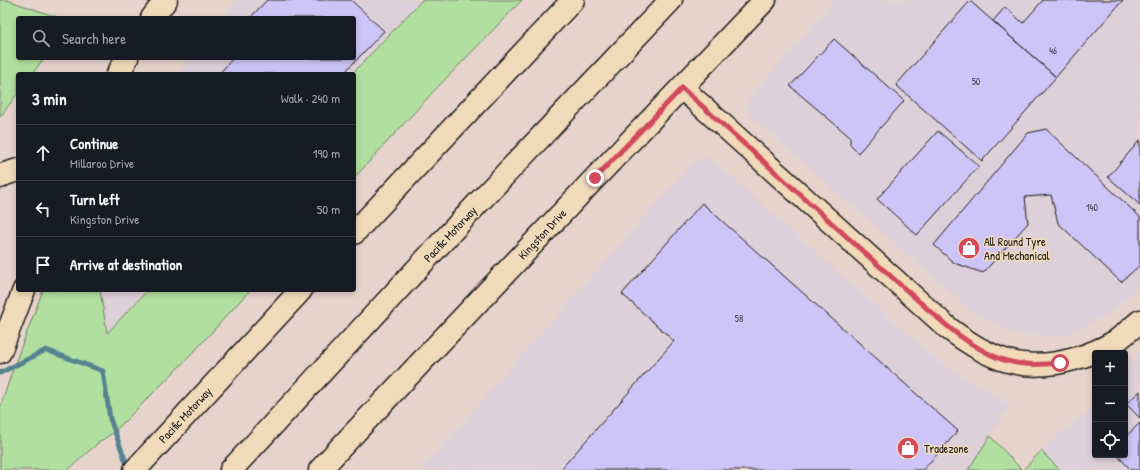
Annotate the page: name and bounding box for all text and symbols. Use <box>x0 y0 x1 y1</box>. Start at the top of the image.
search box <box>16 16 356 60</box>
icon: search <box>30 27 52 49</box>
text: Search here <box>62 28 126 49</box>
house number: 46 <box>1049 44 1057 57</box>
house number: 50 <box>972 75 981 88</box>
text: 3 min <box>32 87 67 110</box>
text: Walk · 240 m <box>281 89 340 107</box>
text: Continue <box>70 133 118 154</box>
icon: ahead <box>32 142 54 164</box>
text: 190 m <box>313 144 340 162</box>
text: Millaroo Drive <box>70 154 134 172</box>
route end <box>586 169 604 187</box>
text: Turn left <box>70 189 120 210</box>
icon: left <box>32 198 54 220</box>
text: 50 m <box>317 200 340 218</box>
house number: 140 <box>1086 201 1098 214</box>
street label: Pacific Motorway <box>420 202 480 266</box>
street label: Kingston Drive <box>514 205 570 263</box>
text: Kingston Drive <box>70 210 139 228</box>
place label: All Round Tyre And Mechanical <box>984 233 1051 264</box>
shop icon: All Round Tyre And Mechanical <box>956 235 982 261</box>
icon: arrive <box>32 254 54 276</box>
text: Arrive at destination <box>70 254 182 275</box>
house number: 58 <box>735 312 743 325</box>
map controls <box>1092 350 1128 458</box>
button: + <box>1092 350 1128 386</box>
route start <box>1051 354 1069 372</box>
street label: Pacific Motorway <box>155 383 215 447</box>
button: − <box>1092 386 1128 422</box>
button: locate <box>1092 422 1128 458</box>
shop icon: Tradezone <box>895 435 921 461</box>
place label: Tradezone <box>924 440 969 457</box>

